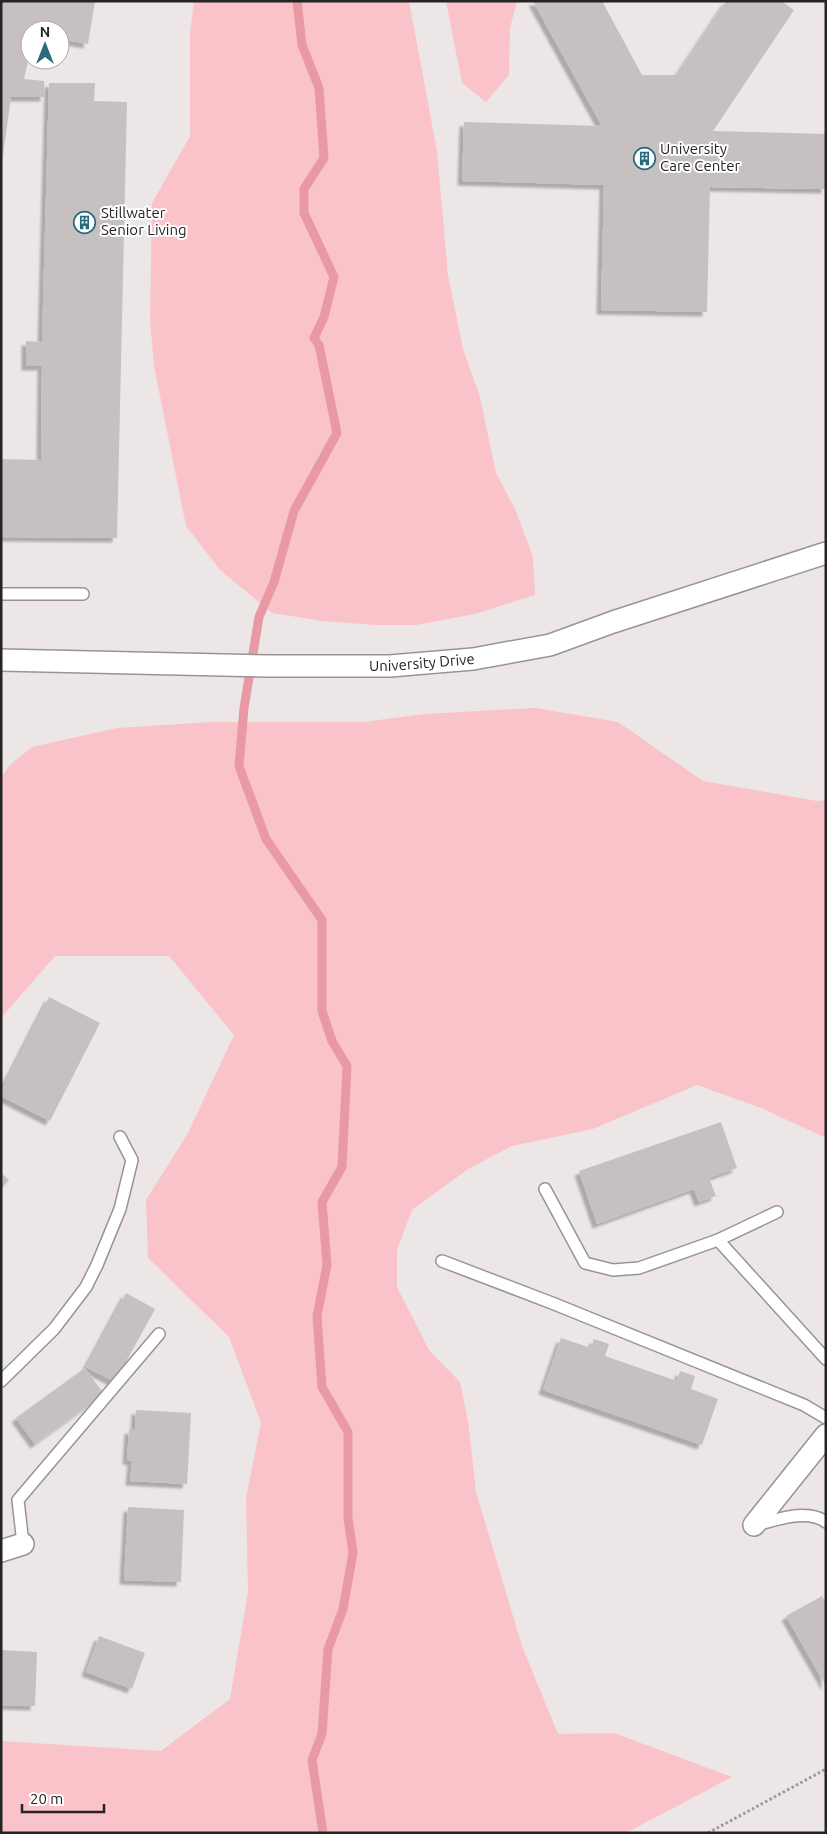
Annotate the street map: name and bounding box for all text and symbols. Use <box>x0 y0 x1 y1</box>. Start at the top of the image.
north arrow <box>20 20 70 70</box>
text: N <box>40 24 50 40</box>
place label: University Care Center <box>660 140 740 174</box>
building icon: University Care Center <box>632 146 656 170</box>
place label: Stillwater Senior Living <box>101 204 187 238</box>
building icon: Stillwater Senior Living <box>73 210 97 234</box>
street label: University Drive <box>369 650 475 674</box>
scale bar <box>22 1782 105 1814</box>
text: 20 m <box>30 1790 63 1807</box>

